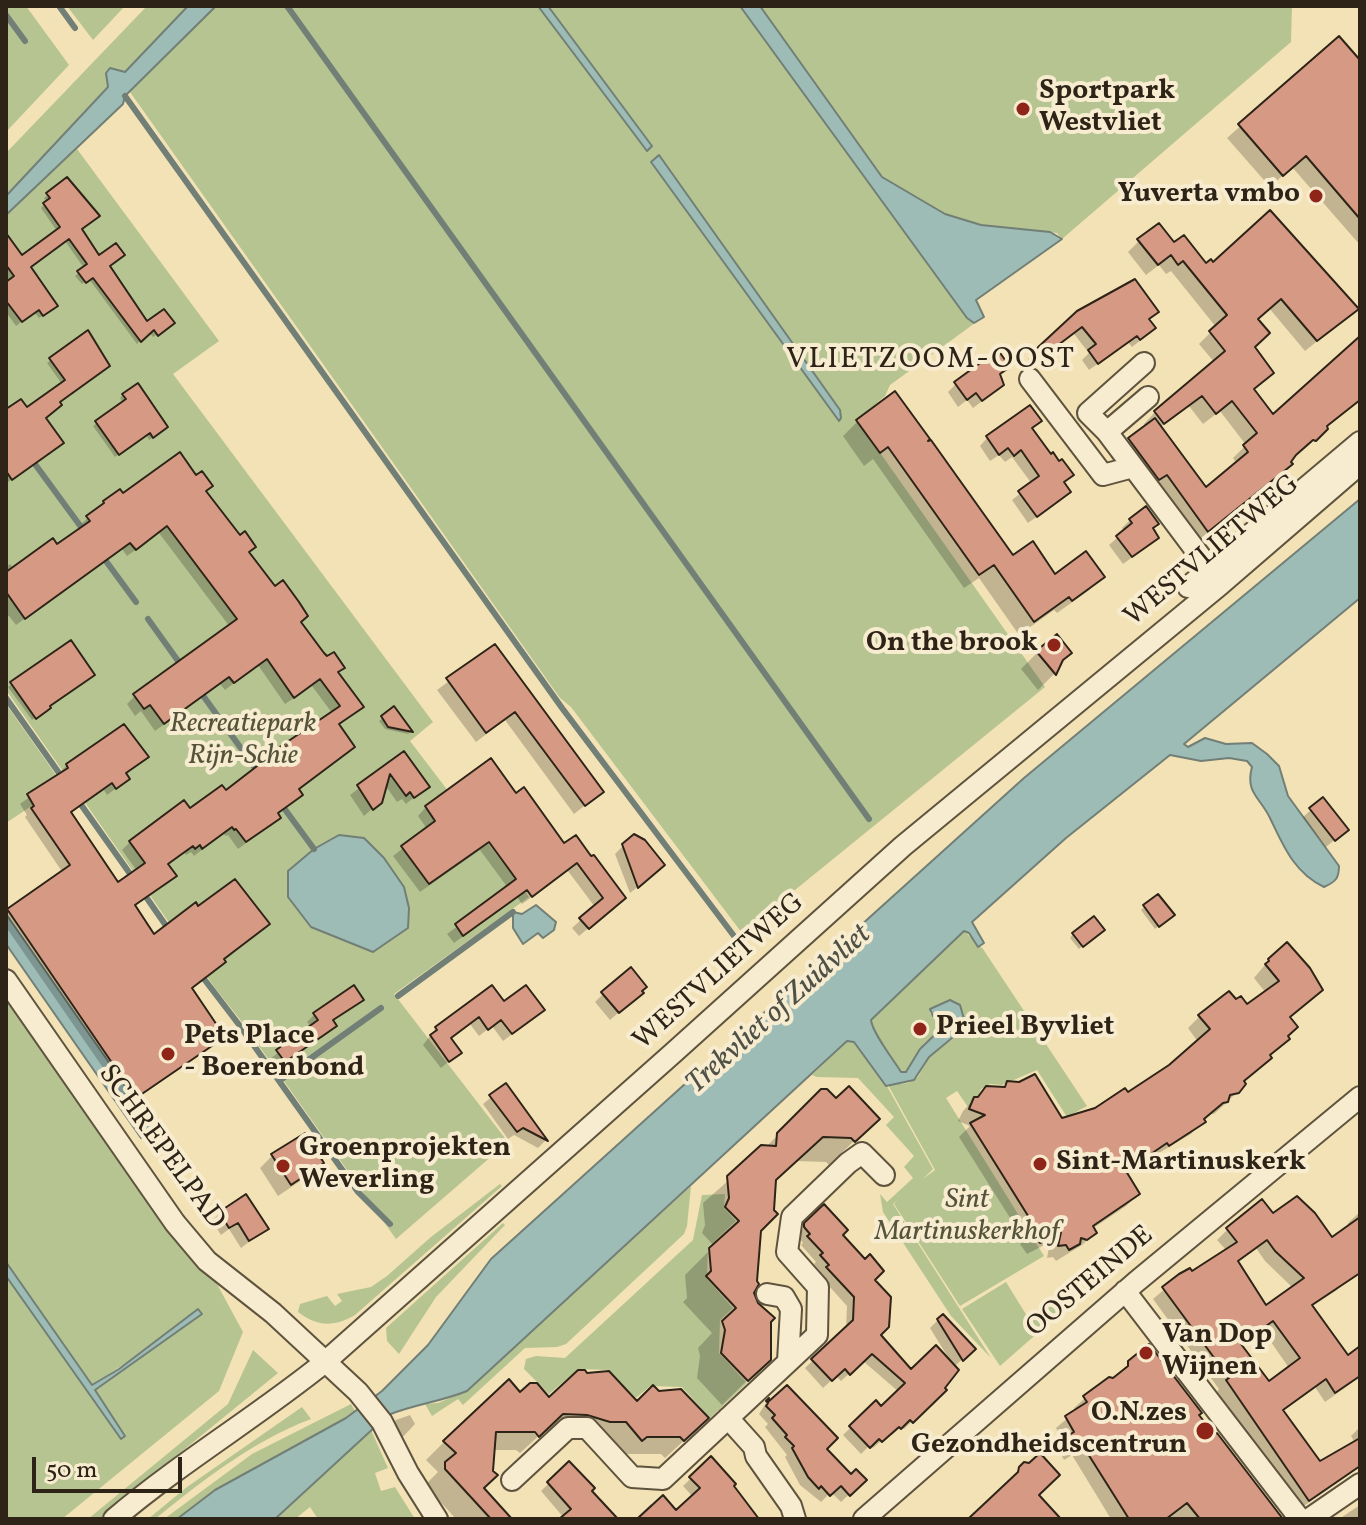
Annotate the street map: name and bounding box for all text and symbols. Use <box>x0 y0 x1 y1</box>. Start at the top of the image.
place label: Sportpark Westvliet <box>1039 76 1175 142</box>
marker: Sportpark Westvliet <box>1014 100 1032 118</box>
place label: Yuverta vmbo <box>1118 179 1300 213</box>
marker: Yuverta vmbo <box>1307 187 1325 205</box>
district label: VLIETZOOM-OOST <box>786 343 1076 379</box>
street label: WESTVLIETWEG <box>1119 469 1307 635</box>
place label: On the brook <box>866 628 1038 662</box>
marker: On the brook <box>1045 636 1063 654</box>
park label: Recreatiepark Rijn-Schie <box>170 709 316 775</box>
street label: WESTVLIETWEG <box>628 887 812 1059</box>
water label: Trekvliet of Zuidvliet <box>680 919 880 1103</box>
place label: Prieel Byvliet <box>936 1012 1114 1046</box>
marker: Prieel Byvliet <box>911 1020 929 1038</box>
place label: Pets Place - Boerenbond <box>184 1021 364 1087</box>
marker: Pets Place - Boerenbond <box>159 1045 177 1063</box>
street label: SCHREPELPAD <box>89 1059 231 1237</box>
place label: Groenprojekten Weverling <box>299 1133 511 1199</box>
place label: Sint-Martinuskerk <box>1056 1147 1306 1181</box>
marker: Sint-Martinuskerk <box>1031 1155 1049 1173</box>
marker: Groenprojekten Weverling <box>274 1157 292 1175</box>
park label: Sint Martinuskerkhof <box>875 1185 1059 1251</box>
street label: OOSTEINDE <box>1021 1220 1161 1346</box>
place label: Van Dop Wijnen <box>1162 1320 1272 1386</box>
marker: Van Dop Wijnen <box>1137 1344 1155 1362</box>
place label: O.N.zes Gezondheidscentrun <box>911 1398 1187 1464</box>
marker: O.N.zes Gezondheidscentrun <box>1194 1420 1216 1442</box>
scale bar <box>36 1441 186 1491</box>
text: 50 m <box>46 1454 98 1488</box>

